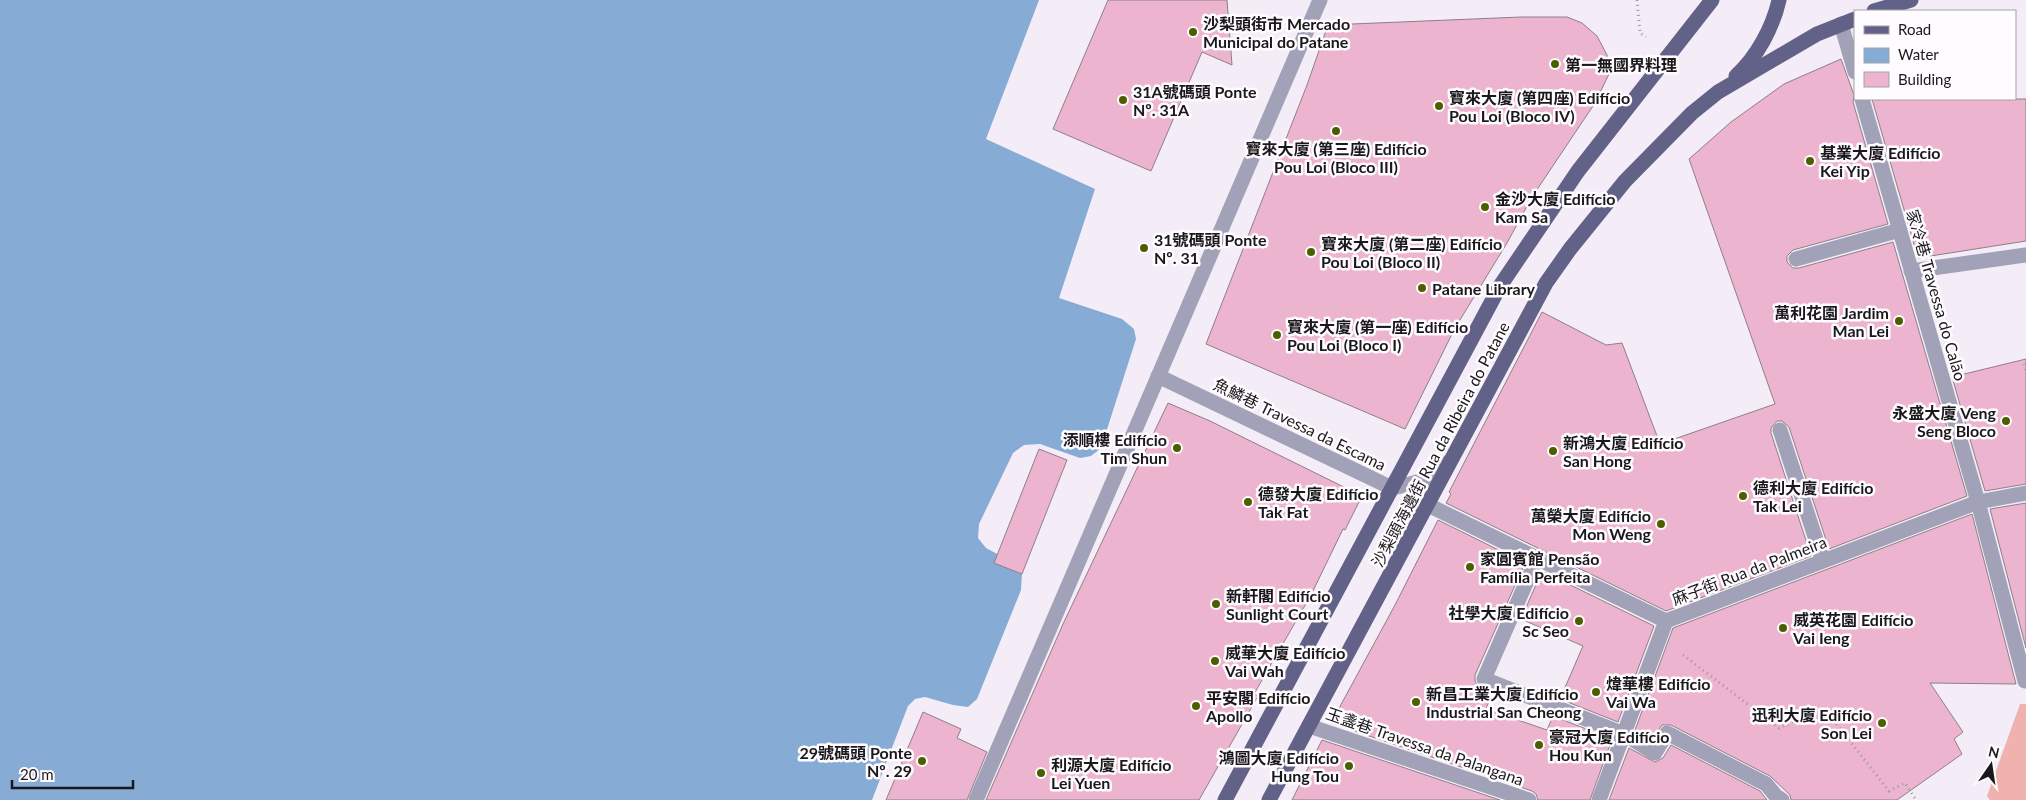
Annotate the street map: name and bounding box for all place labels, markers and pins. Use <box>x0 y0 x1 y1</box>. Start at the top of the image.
place label: 沙梨頭街市 Mercado Municipal do Patane <box>1203 14 1350 51</box>
marker: 沙梨頭街市 Mercado Municipal do Patane <box>1187 26 1199 38</box>
place label: 第一無國界料理 <box>1565 55 1677 74</box>
marker: 第一無國界料理 <box>1549 58 1561 70</box>
place label: 31A號碼頭 Ponte Nº. 31A <box>1133 82 1257 119</box>
place label: 寶來大廈 (第四座) Edifício Pou Loi (Bloco IV) <box>1449 88 1630 125</box>
marker: 31A號碼頭 Ponte Nº. 31A <box>1117 94 1129 106</box>
marker: 寶來大廈 (第四座) Edifício Pou Loi (Bloco IV) <box>1433 100 1445 112</box>
marker: 寶來大廈 (第三座) Edifício Pou Loi (Bloco III) <box>1330 125 1342 137</box>
place label: 寶來大廈 (第三座) Edifício Pou Loi (Bloco III) <box>1245 139 1427 176</box>
place label: 基業大廈 Edifício Kei Yip <box>1820 143 1941 180</box>
marker: 基業大廈 Edifício Kei Yip <box>1804 155 1816 167</box>
place label: 金沙大廈 Edifício Kam Sa <box>1495 189 1616 226</box>
marker: 金沙大廈 Edifício Kam Sa <box>1479 201 1491 213</box>
place label: 31號碼頭 Ponte Nº. 31 <box>1154 230 1267 267</box>
place label: 寶來大廈 (第二座) Edifício Pou Loi (Bloco II) <box>1321 234 1502 271</box>
marker: 31號碼頭 Ponte Nº. 31 <box>1138 242 1150 254</box>
marker: 寶來大廈 (第二座) Edifício Pou Loi (Bloco II) <box>1305 246 1317 258</box>
place label: Patane Library <box>1432 279 1536 298</box>
marker: Patane Library <box>1416 282 1428 294</box>
place label: 萬利花園 Jardim Man Lei <box>1774 303 1889 340</box>
marker: 萬利花園 Jardim Man Lei <box>1893 315 1905 327</box>
place label: 寶來大廈 (第一座) Edifício Pou Loi (Bloco I) <box>1287 317 1468 354</box>
marker: 寶來大廈 (第一座) Edifício Pou Loi (Bloco I) <box>1271 329 1283 341</box>
place label: 永盛大廈 Veng Seng Bloco <box>1892 403 1997 440</box>
marker: 永盛大廈 Veng Seng Bloco <box>2000 415 2012 427</box>
place label: 添順樓 Edifício Tim Shun <box>1062 430 1167 467</box>
place label: 新鴻大廈 Edifício San Hong <box>1563 433 1684 470</box>
marker: 添順樓 Edifício Tim Shun <box>1171 442 1183 454</box>
marker: 新鴻大廈 Edifício San Hong <box>1547 445 1559 457</box>
place label: 德利大廈 Edifício Tak Lei <box>1753 478 1874 515</box>
place label: 德發大廈 Edifício Tak Fat <box>1258 484 1379 521</box>
marker: 德利大廈 Edifício Tak Lei <box>1737 490 1749 502</box>
marker: 德發大廈 Edifício Tak Fat <box>1242 496 1254 508</box>
place label: 萬榮大廈 Edifício Mon Weng <box>1530 506 1652 543</box>
marker: 萬榮大廈 Edifício Mon Weng <box>1655 518 1667 530</box>
place label: 家圓賓館 Pensão Família Perfeita <box>1480 549 1599 586</box>
marker: 家圓賓館 Pensão Família Perfeita <box>1464 561 1476 573</box>
place label: 新軒閣 Edifício Sunlight Court <box>1226 586 1331 623</box>
marker: 新軒閣 Edifício Sunlight Court <box>1210 598 1222 610</box>
place label: 社學大廈 Edifício Sc Seo <box>1448 603 1569 640</box>
place label: 威英花園 Edifício Vai Ieng <box>1792 610 1914 647</box>
marker: 社學大廈 Edifício Sc Seo <box>1573 615 1585 627</box>
marker: 威英花園 Edifício Vai Ieng <box>1777 622 1789 634</box>
place label: 威華大廈 Edifício Vai Wah <box>1224 643 1346 680</box>
marker: 威華大廈 Edifício Vai Wah <box>1209 655 1221 667</box>
place label: 煒華樓 Edifício Vai Wa <box>1605 674 1711 711</box>
place label: 新昌工業大廈 Edifício Industrial San Cheong <box>1426 684 1582 721</box>
marker: 煒華樓 Edifício Vai Wa <box>1590 686 1602 698</box>
place label: 平安閣 Edifício Apollo <box>1205 688 1311 725</box>
marker: 新昌工業大廈 Edifício Industrial San Cheong <box>1410 696 1422 708</box>
marker: 平安閣 Edifício Apollo <box>1190 700 1202 712</box>
place label: 迅利大廈 Edifício Son Lei <box>1751 705 1872 742</box>
marker: 迅利大廈 Edifício Son Lei <box>1876 717 1888 729</box>
place label: 豪冠大廈 Edifício Hou Kun <box>1549 727 1670 764</box>
marker: 豪冠大廈 Edifício Hou Kun <box>1533 739 1545 751</box>
place label: 29號碼頭 Ponte Nº. 29 <box>799 743 912 780</box>
place label: 鴻圖大廈 Edifício Hung Tou <box>1218 748 1339 785</box>
marker: 29號碼頭 Ponte Nº. 29 <box>916 755 928 767</box>
place label: 利源大廈 Edifício Lei Yuen <box>1051 755 1172 792</box>
marker: 鴻圖大廈 Edifício Hung Tou <box>1343 760 1355 772</box>
marker: 利源大廈 Edifício Lei Yuen <box>1035 767 1047 779</box>

